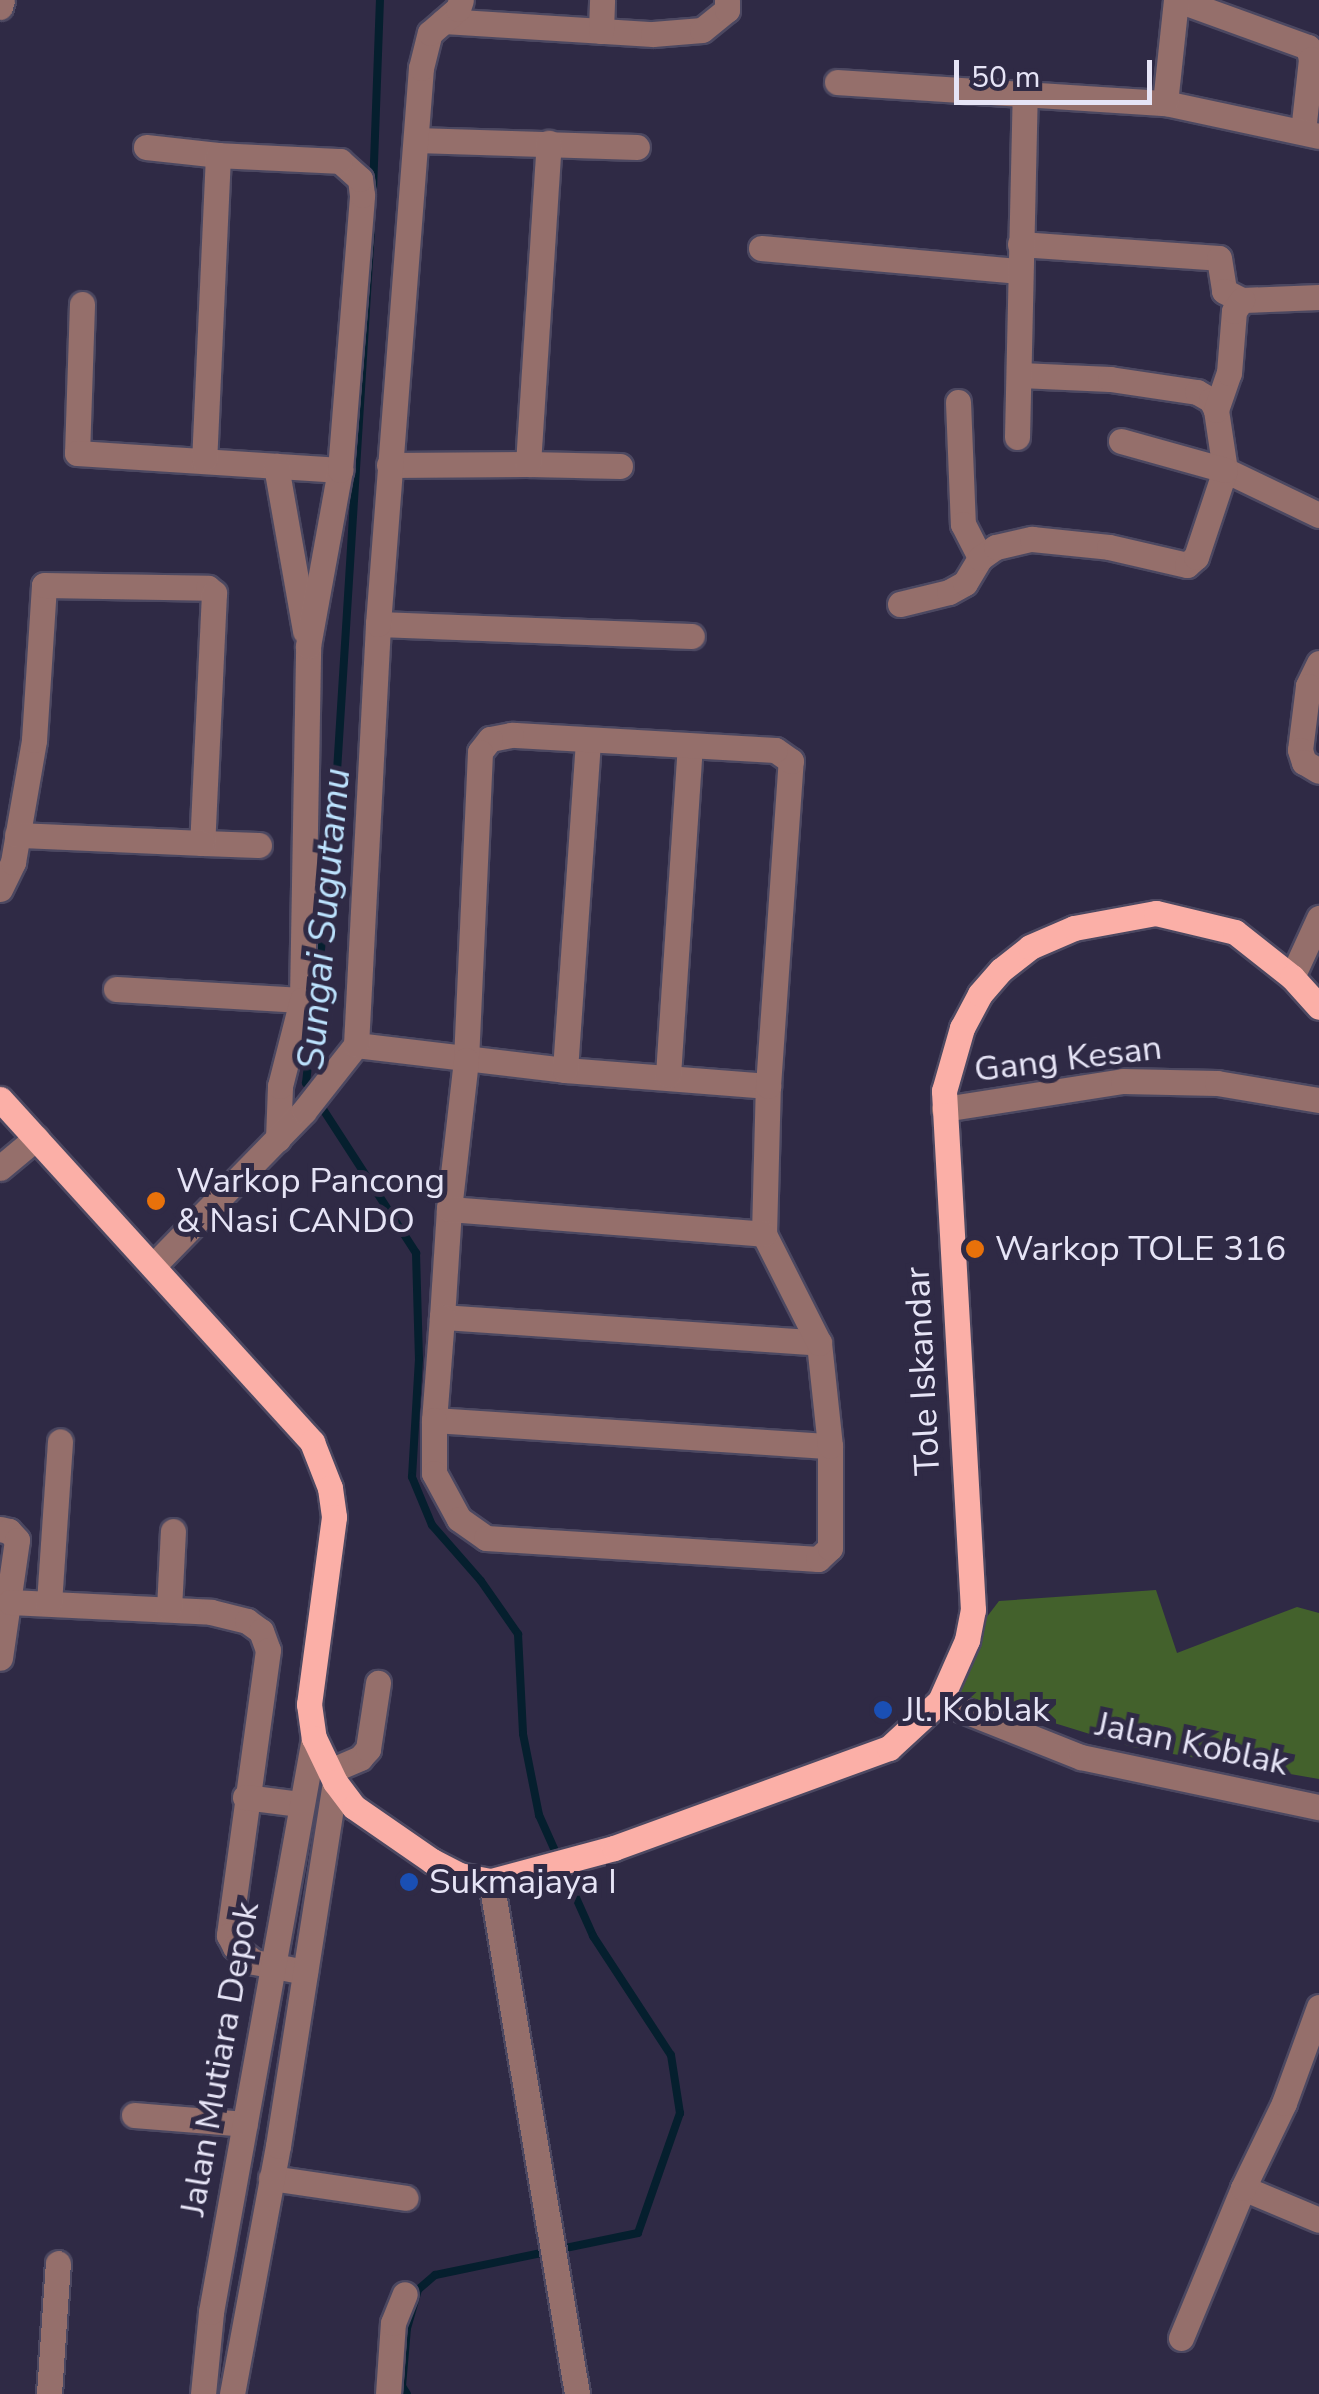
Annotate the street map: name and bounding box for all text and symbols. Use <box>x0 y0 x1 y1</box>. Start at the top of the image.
scale bar <box>959 40 1156 102</box>
text: 50 m <box>971 57 1040 98</box>
water label: Sungai Sugutamu <box>288 766 360 1072</box>
street label: Gang Kesan <box>972 1027 1164 1091</box>
place label: Warkop Pancong & Nasi CANDO <box>176 1160 445 1242</box>
marker: Warkop Pancong & Nasi CANDO <box>145 1190 167 1212</box>
place label: Warkop TOLE 316 <box>995 1228 1286 1270</box>
marker: Warkop TOLE 316 <box>964 1238 986 1260</box>
street label: Tole Iskandar <box>897 1266 949 1476</box>
place label: Jl. Koblak <box>903 1689 1050 1731</box>
marker: Jl. Koblak <box>872 1699 894 1721</box>
street label: Jalan Koblak <box>1092 1703 1292 1785</box>
place label: Sukmajaya I <box>429 1861 617 1903</box>
marker: Sukmajaya I <box>398 1871 420 1893</box>
street label: Jalan Mutiara Depok <box>172 1899 268 2219</box>

